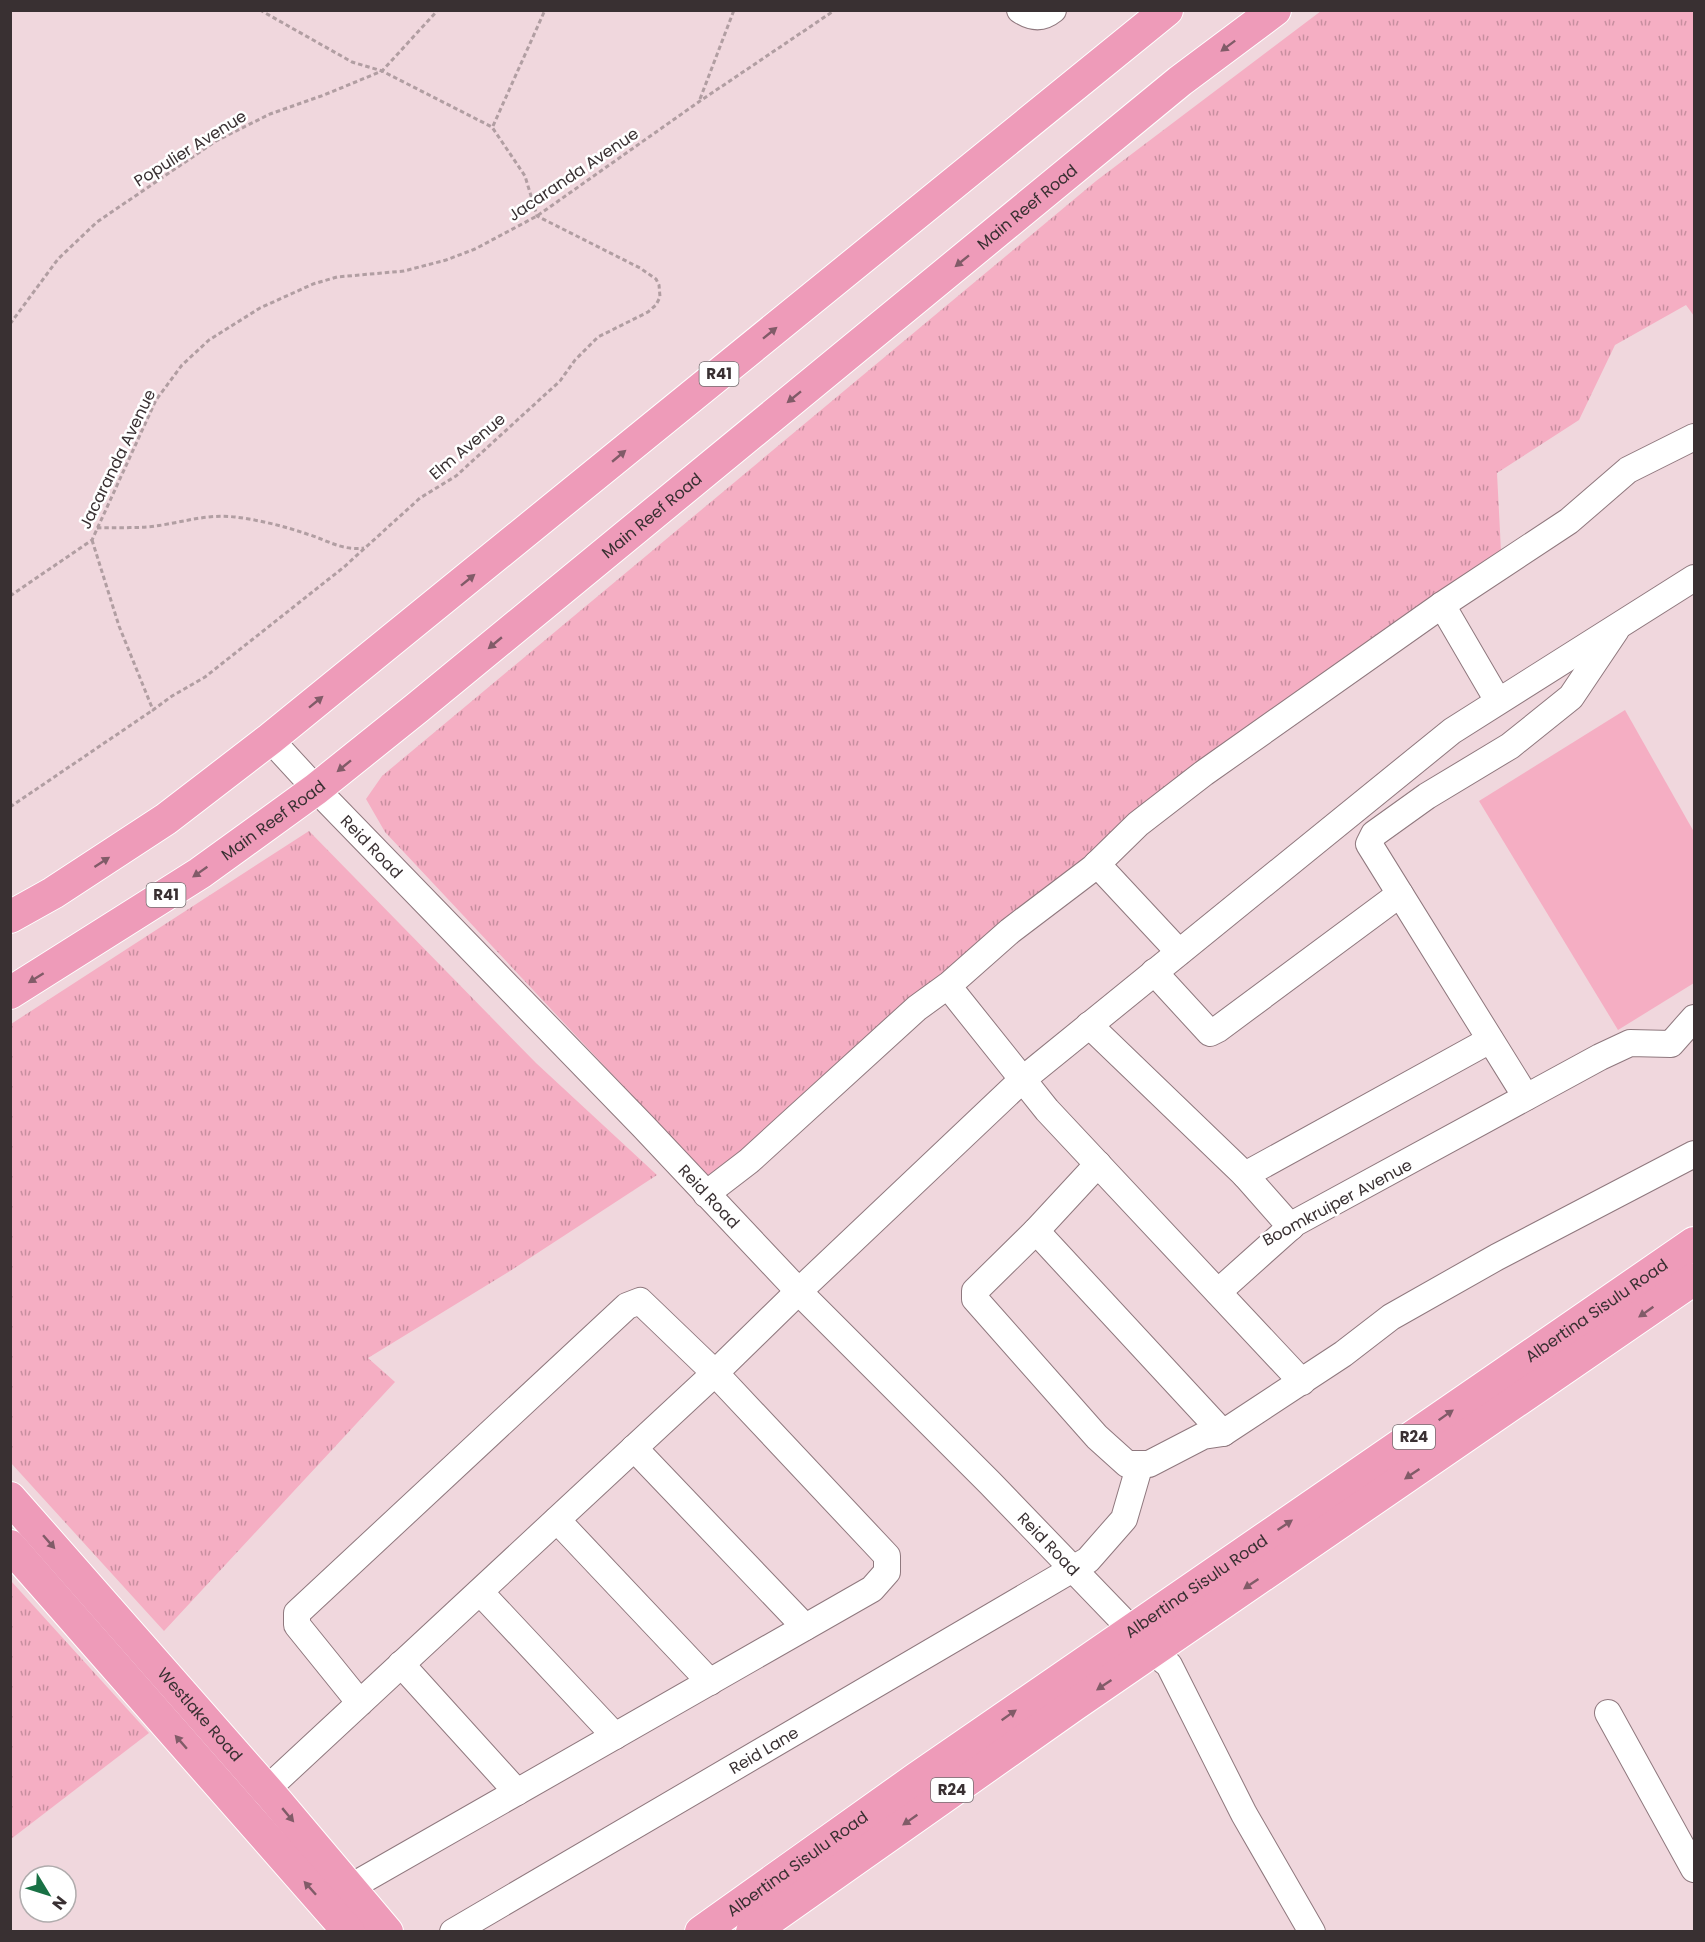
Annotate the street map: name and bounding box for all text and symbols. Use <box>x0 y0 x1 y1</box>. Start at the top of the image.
one-way arrow <box>1220 39 1235 51</box>
street label: Populier Avenue <box>130 105 251 192</box>
street label: Jacaranda Avenue <box>503 122 643 227</box>
street label: Main Reef Road <box>972 159 1082 255</box>
one-way arrow <box>954 254 970 267</box>
one-way arrow <box>762 327 777 340</box>
road number: R41 <box>700 362 738 386</box>
street label: Jacaranda Avenue <box>74 385 161 533</box>
one-way arrow <box>787 390 802 403</box>
street label: Elm Avenue <box>424 408 510 485</box>
one-way arrow <box>611 451 626 463</box>
street label: Main Reef Road <box>597 467 707 564</box>
one-way arrow <box>460 574 476 587</box>
one-way arrow <box>488 636 503 649</box>
one-way arrow <box>308 696 324 709</box>
one-way arrow <box>336 760 352 773</box>
street label: Main Reef Road <box>217 775 331 866</box>
street label: Reid Road <box>335 810 408 884</box>
one-way arrow <box>94 856 110 867</box>
one-way arrow <box>192 866 208 877</box>
road number: R41 <box>146 883 186 907</box>
one-way arrow <box>28 972 44 983</box>
street label: Boomkruiper Avenue <box>1258 1153 1416 1252</box>
street label: Reid Road <box>673 1159 745 1234</box>
street label: Albertina Sisulu Road <box>1521 1253 1673 1368</box>
one-way arrow <box>1639 1306 1655 1318</box>
one-way arrow <box>1437 1409 1453 1421</box>
road number: R24 <box>1393 1425 1435 1449</box>
one-way arrow <box>1404 1468 1420 1480</box>
street label: Reid Road <box>1012 1507 1085 1581</box>
one-way arrow <box>1276 1519 1292 1531</box>
street label: Albertina Sisulu Road <box>1120 1529 1272 1644</box>
one-way arrow <box>42 1534 55 1549</box>
one-way arrow <box>1243 1578 1259 1590</box>
street label: Westlake Road <box>152 1662 248 1767</box>
one-way arrow <box>1096 1679 1113 1690</box>
one-way arrow <box>1001 1709 1017 1721</box>
street label: Reid Lane <box>725 1721 803 1780</box>
one-way arrow <box>175 1735 188 1750</box>
road number: R24 <box>931 1778 973 1802</box>
street label: Albertina Sisulu Road <box>722 1806 873 1922</box>
one-way arrow <box>281 1807 294 1822</box>
one-way arrow <box>902 1814 918 1826</box>
north arrow <box>18 1864 78 1924</box>
one-way arrow <box>304 1881 317 1896</box>
text: N <box>47 1891 72 1915</box>

